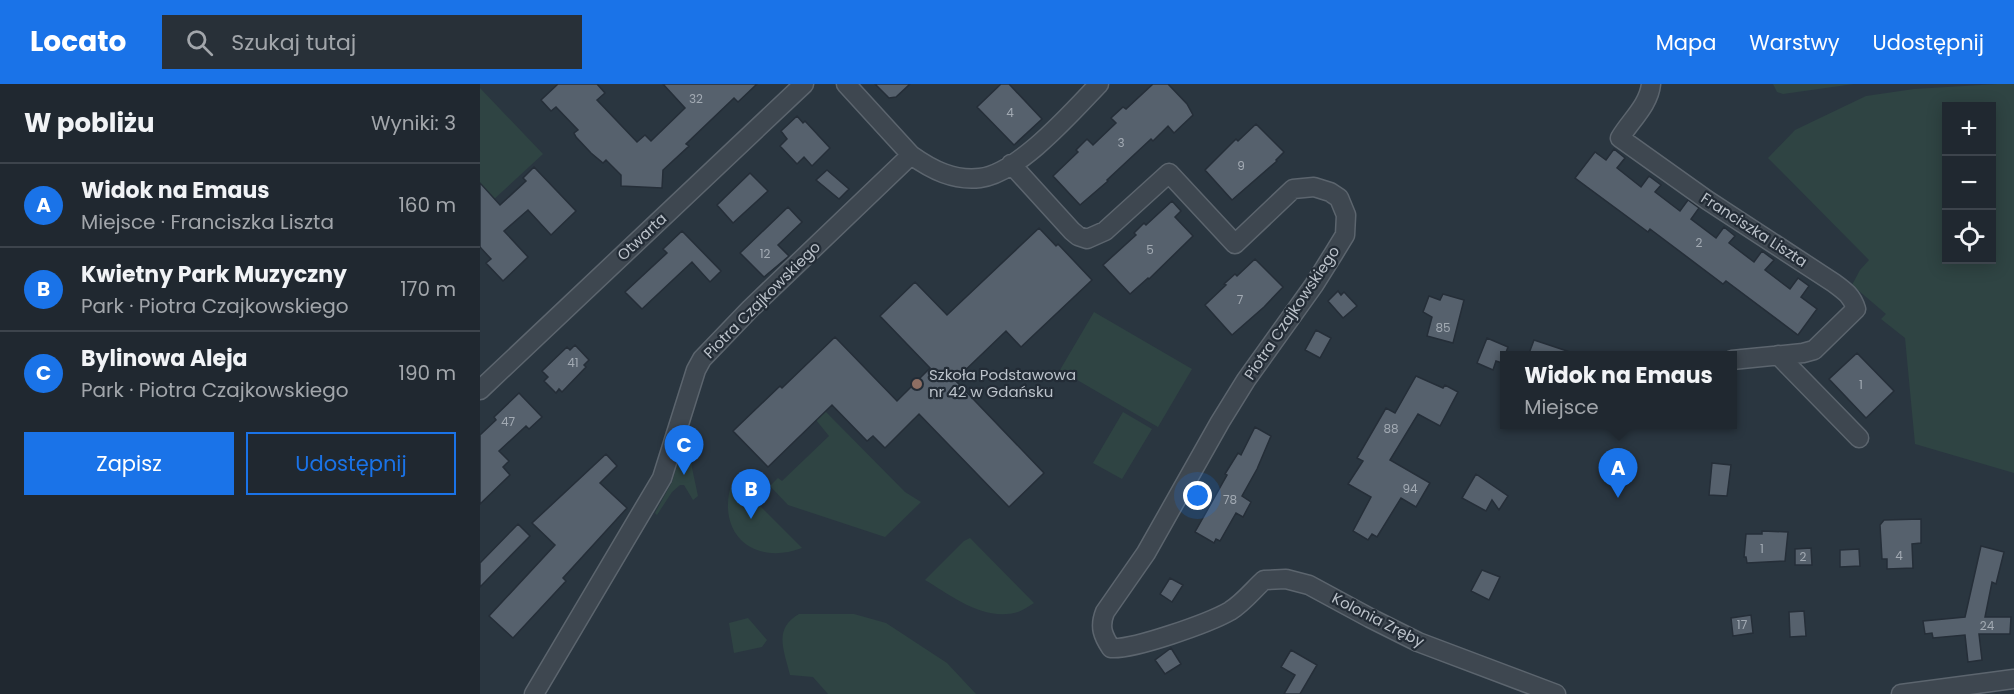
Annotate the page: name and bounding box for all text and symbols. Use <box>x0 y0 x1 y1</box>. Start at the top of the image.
search box <box>162 15 582 69</box>
text: Locato <box>30 22 126 61</box>
icon: search <box>183 26 216 59</box>
text: Szukaj tutaj <box>231 27 356 58</box>
text: Mapa <box>1656 28 1716 57</box>
text: Warstwy <box>1749 28 1840 57</box>
text: Udostępnij <box>1873 28 1984 57</box>
house number: 32 <box>689 90 703 107</box>
map controls <box>1942 102 1996 264</box>
button: + <box>1942 102 1996 156</box>
house number: 4 <box>1006 104 1014 121</box>
text: W pobliżu <box>24 105 155 141</box>
text: Wyniki: 3 <box>371 109 456 137</box>
house number: 3 <box>1117 134 1125 151</box>
button: − <box>1942 156 1996 210</box>
house number: 9 <box>1237 157 1245 174</box>
text: Widok na Emaus <box>81 175 270 206</box>
street label: Franciszka Liszta <box>1697 187 1811 272</box>
text: A <box>36 191 51 219</box>
text: 160 m <box>398 191 456 219</box>
text: Miejsce · Franciszka Liszta <box>81 208 334 236</box>
street label: Otwarta <box>612 208 671 265</box>
button: locate <box>1942 210 1996 264</box>
house number: 2 <box>1696 234 1703 251</box>
street label: Piotra Czajkowskiego <box>699 237 825 363</box>
house number: 5 <box>1146 241 1154 258</box>
street label: Piotra Czajkowskiego <box>1239 242 1344 384</box>
house number: 12 <box>760 245 770 262</box>
text: Kwietny Park Muzyczny <box>81 259 347 290</box>
text: B <box>37 275 50 303</box>
text: 170 m <box>400 275 456 303</box>
house number: 7 <box>1237 291 1244 308</box>
text: Park · Piotra Czajkowskiego <box>81 292 349 320</box>
house number: 85 <box>1435 319 1451 336</box>
text: Bylinowa Aleja <box>81 343 248 374</box>
popup <box>1500 351 1737 429</box>
house number: 41 <box>567 354 579 371</box>
text: C <box>36 359 51 387</box>
text: 190 m <box>399 359 456 387</box>
text: Widok na Emaus <box>1524 360 1713 391</box>
place label: Szkoła Podstawowa nr 42 w Gdańsku <box>929 364 1076 402</box>
text: Park · Piotra Czajkowskiego <box>81 376 349 404</box>
house number: 1 <box>1859 376 1863 393</box>
marker: Szkoła Podstawowa nr 42 w Gdańsku <box>910 377 924 391</box>
text: Miejsce <box>1524 393 1599 421</box>
house number: 47 <box>501 413 515 430</box>
house number: 88 <box>1383 420 1399 437</box>
pin: C <box>664 426 704 475</box>
button: Zapisz <box>24 432 234 495</box>
button: Udostępnij <box>246 432 456 495</box>
pin: A <box>1598 448 1638 498</box>
pin: B <box>732 470 770 519</box>
house number: 94 <box>1402 480 1418 497</box>
your location <box>1183 481 1212 510</box>
house number: 78 <box>1223 491 1237 508</box>
house number: 1 <box>1760 540 1764 557</box>
house number: 4 <box>1895 547 1903 564</box>
house number: 2 <box>1800 548 1807 565</box>
street label: Kolonia Zręby <box>1329 587 1428 652</box>
house number: 17 <box>1737 616 1748 633</box>
house number: 24 <box>1980 617 1995 634</box>

